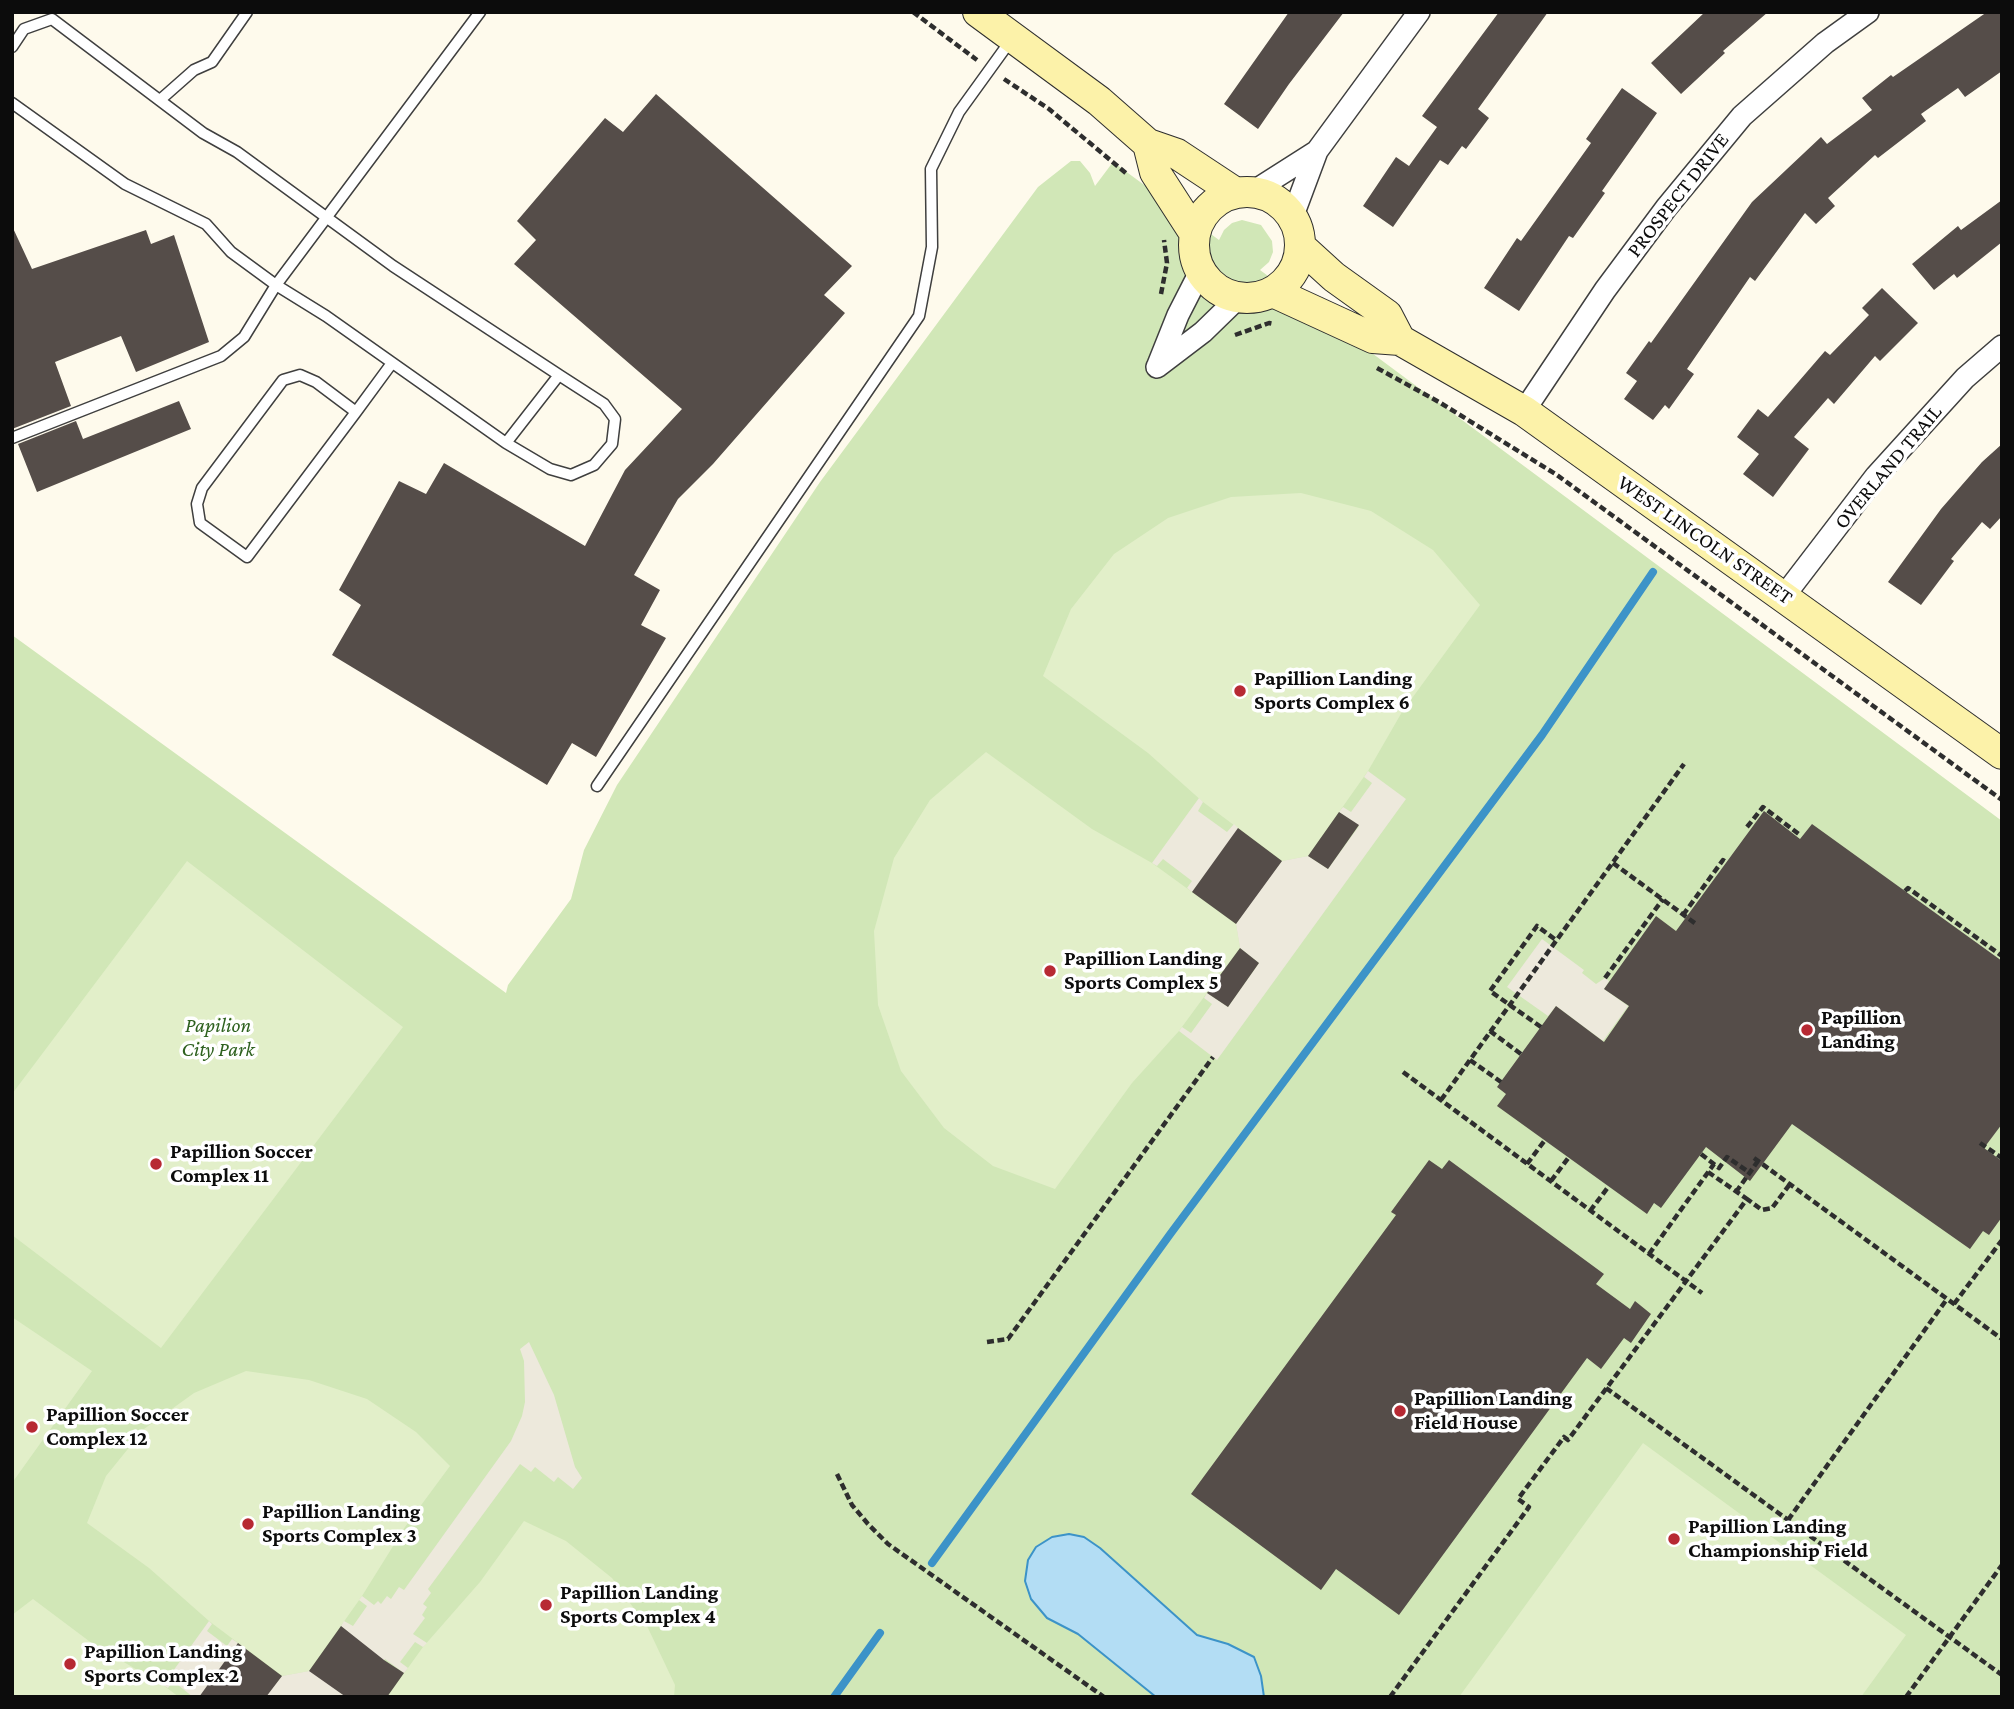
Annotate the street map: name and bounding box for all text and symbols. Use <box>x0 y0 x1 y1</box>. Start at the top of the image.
street label: PROSPECT DRIVE <box>1622 128 1734 262</box>
street label: OVERLAND TRAIL <box>1829 400 1947 534</box>
street label: WEST LINCOLN STREET <box>1613 470 1797 610</box>
place label: Papillion Landing Sports Complex 6 <box>1254 666 1412 716</box>
marker: Papillion Landing Sports Complex 6 <box>1232 683 1248 699</box>
place label: Papillion Landing Sports Complex 5 <box>1064 946 1222 996</box>
marker: Papillion Landing Sports Complex 5 <box>1042 963 1058 979</box>
place label: Papillion Landing <box>1821 1005 1902 1055</box>
park label: Papilion City Park <box>181 1013 255 1063</box>
marker: Papillion Landing <box>1799 1022 1815 1038</box>
place label: Papillion Soccer Complex 11 <box>170 1139 313 1189</box>
marker: Papillion Soccer Complex 11 <box>148 1156 164 1172</box>
place label: Papillion Landing Field House <box>1414 1386 1572 1436</box>
place label: Papillion Soccer Complex 12 <box>46 1402 189 1452</box>
marker: Papillion Landing Field House <box>1392 1403 1408 1419</box>
marker: Papillion Soccer Complex 12 <box>24 1419 40 1435</box>
place label: Papillion Landing Sports Complex 3 <box>262 1499 420 1549</box>
place label: Papillion Landing Championship Field <box>1688 1514 1868 1564</box>
marker: Papillion Landing Sports Complex 3 <box>240 1516 256 1532</box>
marker: Papillion Landing Championship Field <box>1666 1531 1682 1547</box>
place label: Papillion Landing Sports Complex 4 <box>560 1580 718 1630</box>
marker: Papillion Landing Sports Complex 4 <box>538 1597 554 1613</box>
place label: Papillion Landing Sports Complex 2 <box>84 1639 242 1689</box>
marker: Papillion Landing Sports Complex 2 <box>62 1656 78 1672</box>

